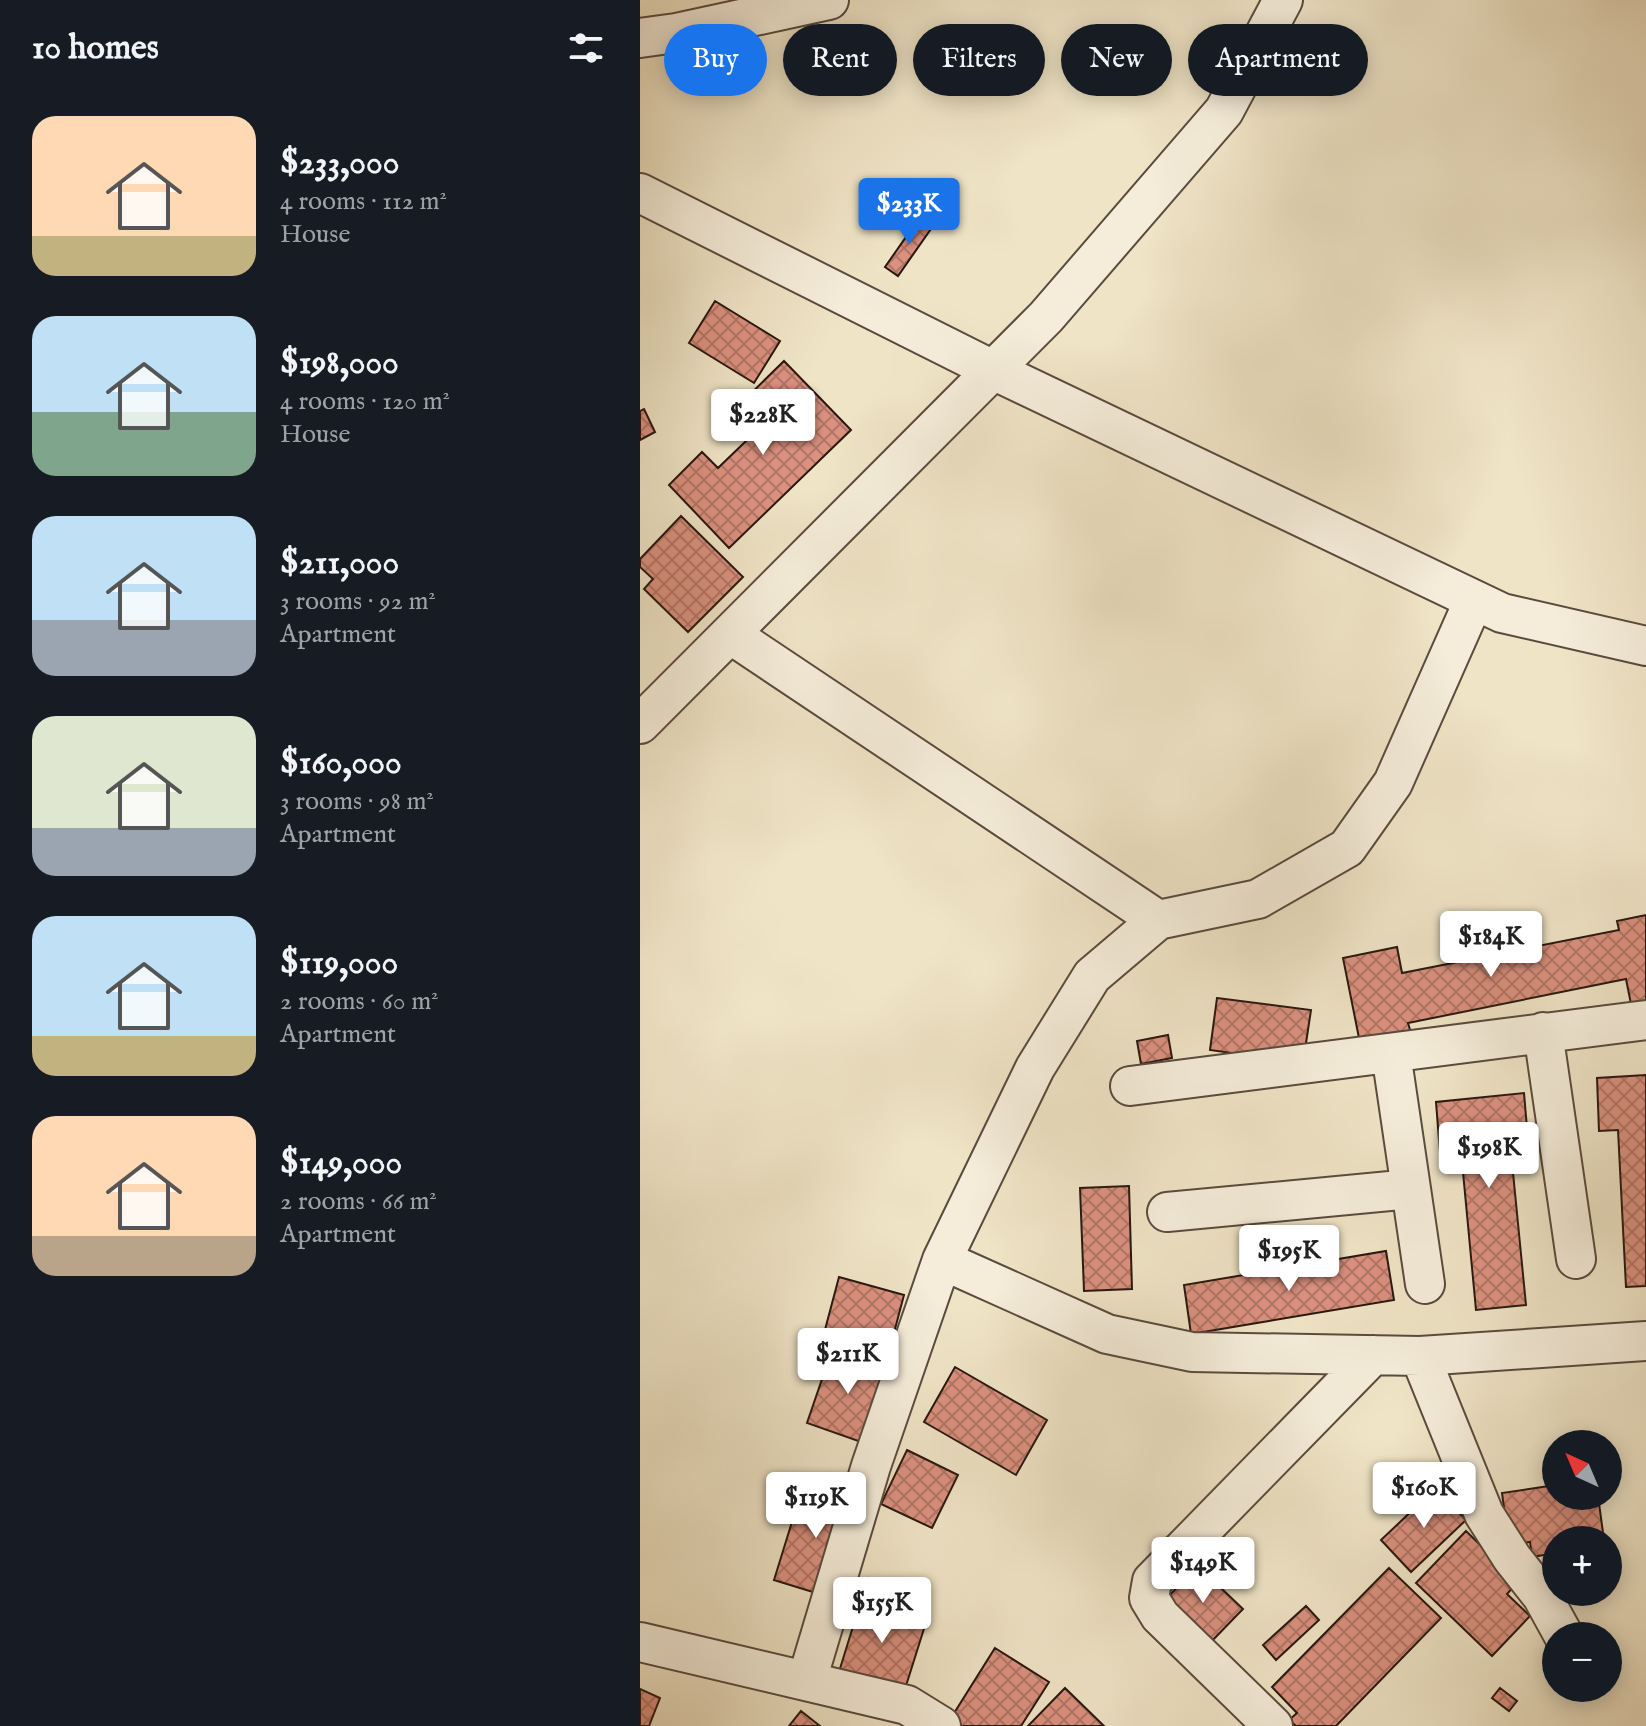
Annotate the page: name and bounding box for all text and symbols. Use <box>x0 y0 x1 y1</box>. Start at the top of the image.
chip: Buy <box>664 24 767 96</box>
chip: Rent <box>783 24 897 96</box>
chip: Filters <box>913 24 1045 96</box>
chip: New <box>1061 24 1172 96</box>
chip: Apartment <box>1188 24 1368 96</box>
icon: filters <box>564 26 608 70</box>
text: 10 homes <box>32 27 159 70</box>
text: $233,000 <box>280 142 399 185</box>
icon: home <box>96 148 192 244</box>
pin: $233K <box>853 178 965 246</box>
text: 4 rooms · 112 m² <box>280 185 447 218</box>
text: $233K <box>877 187 941 220</box>
text: House <box>280 218 350 251</box>
text: $198,000 <box>280 342 399 385</box>
icon: home <box>96 348 192 444</box>
text: 4 rooms · 120 m² <box>280 385 450 418</box>
pin: $228K <box>707 389 819 457</box>
text: $228K <box>729 398 797 431</box>
text: House <box>280 418 350 451</box>
text: $211,000 <box>280 542 399 585</box>
icon: home <box>96 548 192 644</box>
text: 3 rooms · 92 m² <box>280 585 436 618</box>
text: Apartment <box>280 618 396 651</box>
text: $160,000 <box>280 742 402 785</box>
icon: home <box>96 748 192 844</box>
text: 3 rooms · 98 m² <box>280 785 434 818</box>
text: Apartment <box>280 818 396 851</box>
pin: $184K <box>1435 911 1547 979</box>
text: $184K <box>1458 920 1524 953</box>
text: $119,000 <box>280 942 398 985</box>
icon: home <box>96 948 192 1044</box>
text: 2 rooms · 60 m² <box>280 985 439 1018</box>
text: Apartment <box>280 1018 396 1051</box>
pin: $198K <box>1433 1122 1545 1190</box>
text: $198K <box>1457 1131 1521 1164</box>
text: $149,000 <box>280 1142 402 1185</box>
icon: home <box>96 1148 192 1244</box>
text: 2 rooms · 66 m² <box>280 1185 437 1218</box>
text: Apartment <box>280 1218 396 1251</box>
pin: $195K <box>1233 1225 1345 1293</box>
text: $195K <box>1257 1234 1321 1267</box>
pin: $211K <box>792 1328 904 1396</box>
text: $211K <box>816 1337 880 1370</box>
north arrow <box>1542 1430 1622 1510</box>
map controls <box>1542 1430 1622 1702</box>
pin: $160K <box>1368 1462 1480 1530</box>
text: $160K <box>1391 1471 1457 1504</box>
pin: $119K <box>760 1472 872 1540</box>
text: $119K <box>784 1481 848 1514</box>
button: + <box>1542 1526 1622 1606</box>
pin: $149K <box>1147 1537 1259 1605</box>
text: $149K <box>1170 1546 1236 1579</box>
pin: $155K <box>826 1577 938 1645</box>
text: $155K <box>851 1586 913 1619</box>
button: − <box>1542 1622 1622 1702</box>

